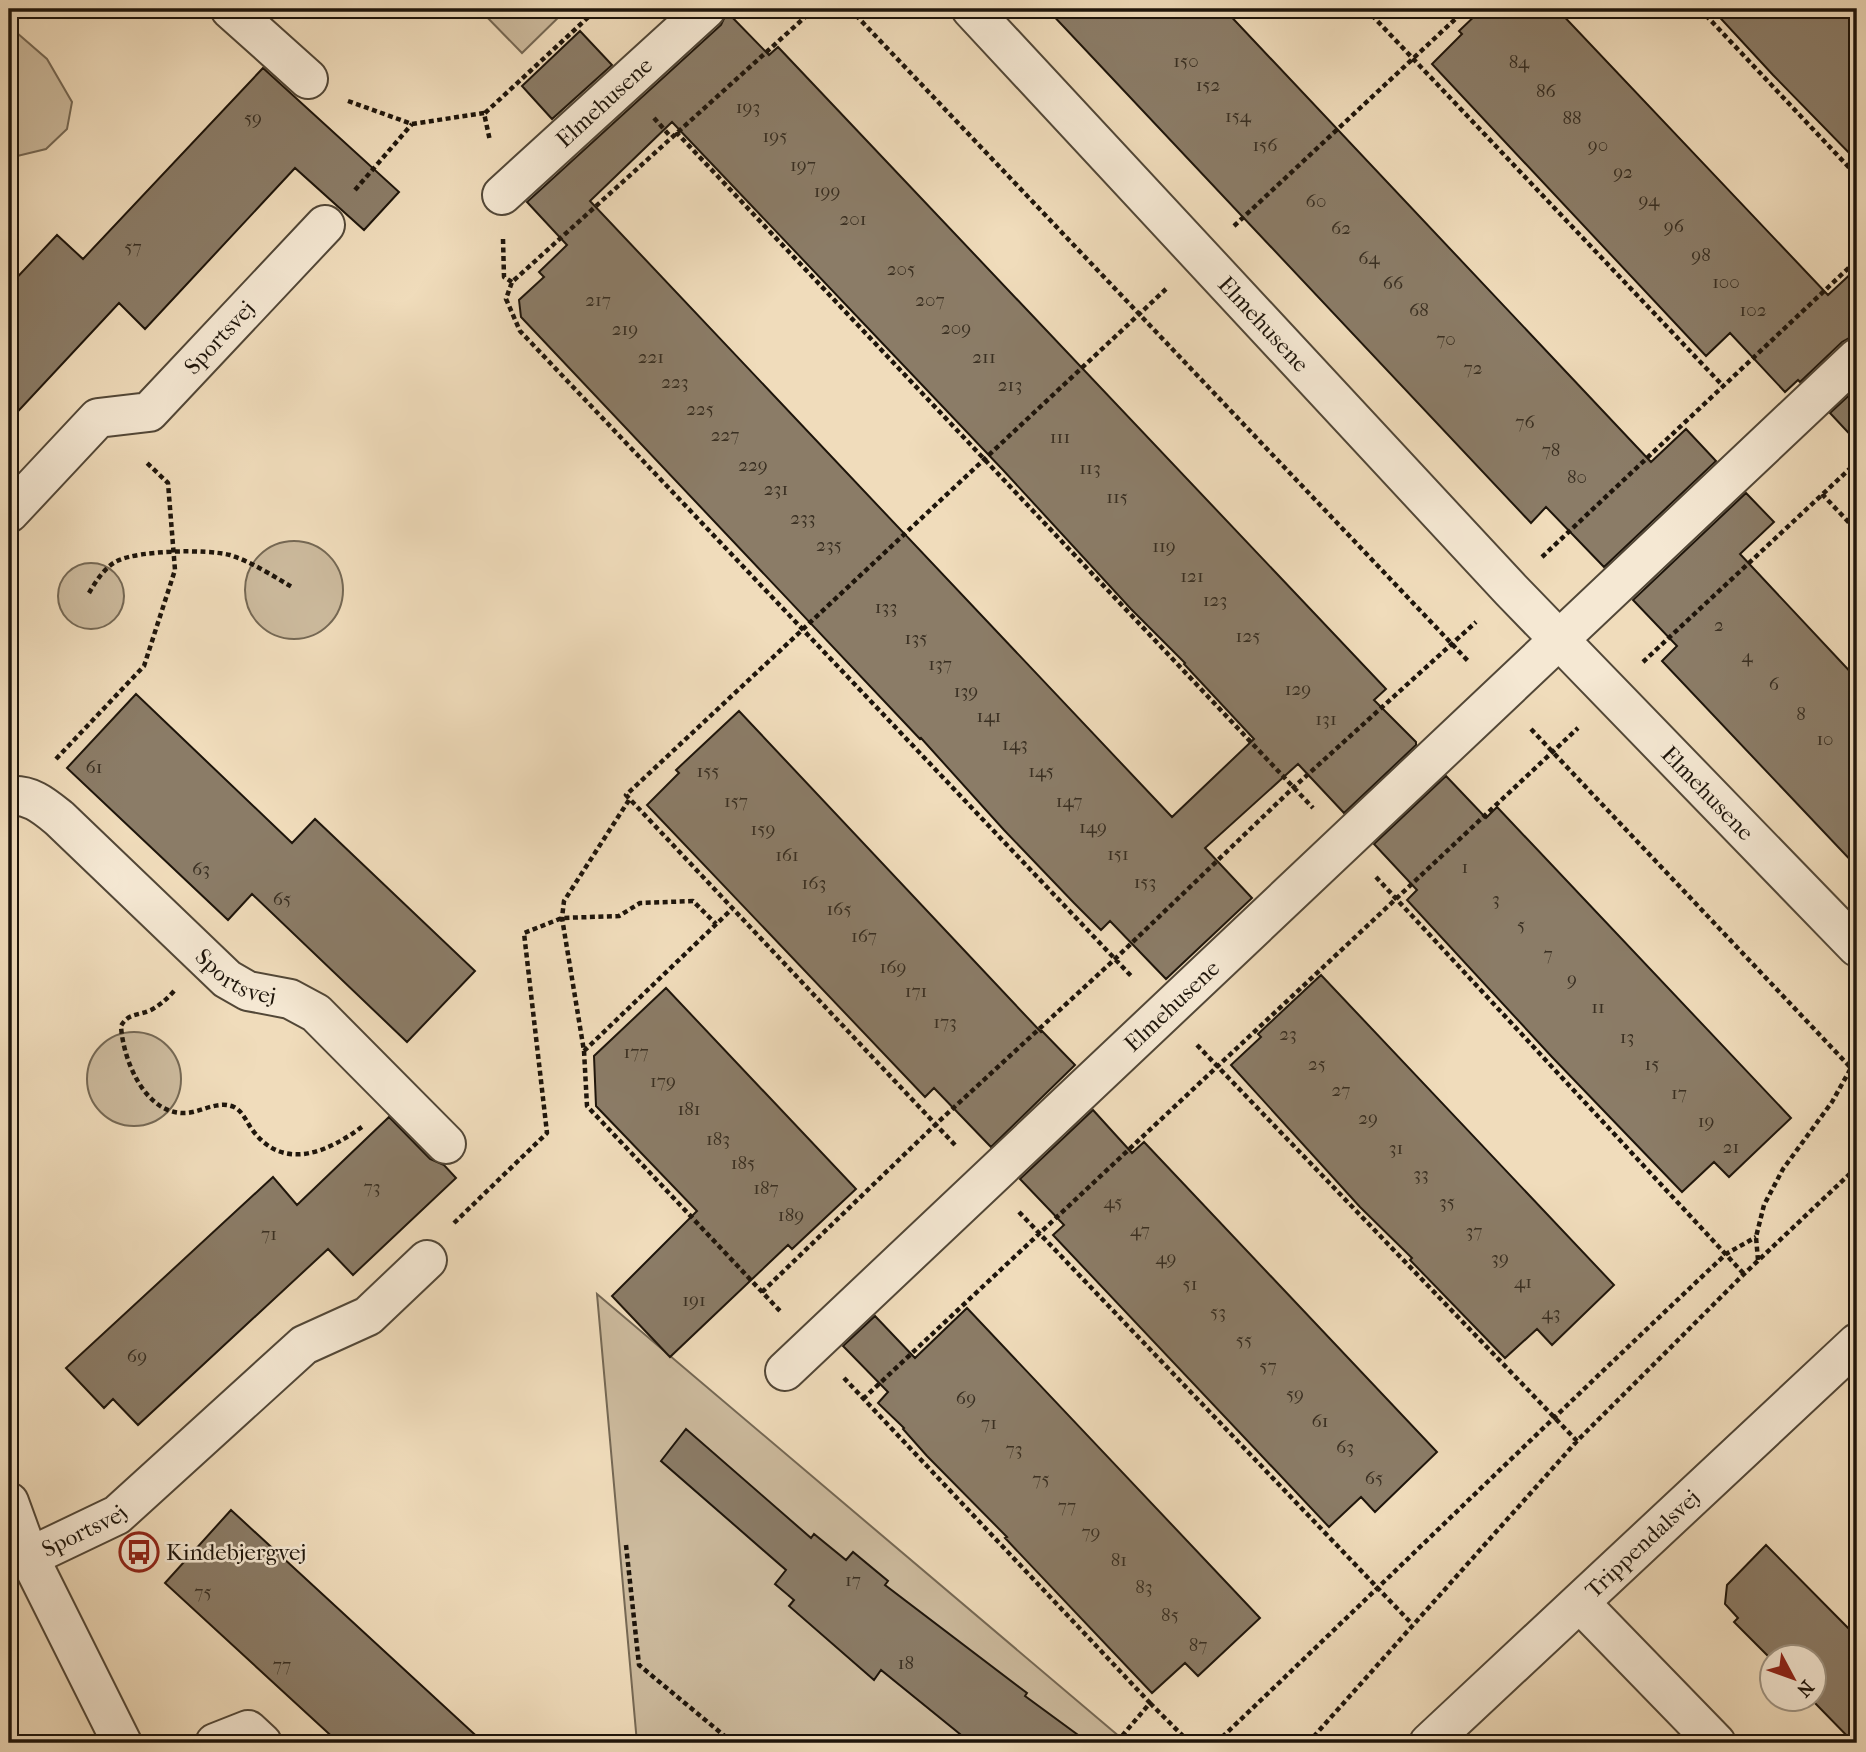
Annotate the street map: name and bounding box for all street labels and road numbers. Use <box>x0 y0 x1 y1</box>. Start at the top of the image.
street label: Elmehusene <box>551 52 658 153</box>
street label: Elmehusene <box>1212 271 1314 378</box>
street label: Sportsvej <box>179 295 261 380</box>
street label: Elmehusene <box>1656 741 1759 846</box>
street label: Sportsvej <box>190 943 278 1010</box>
street label: Elmehusene <box>1119 955 1225 1057</box>
street label: Trippendalsvej <box>1580 1484 1705 1604</box>
street label: Sportsvej <box>37 1499 133 1563</box>

